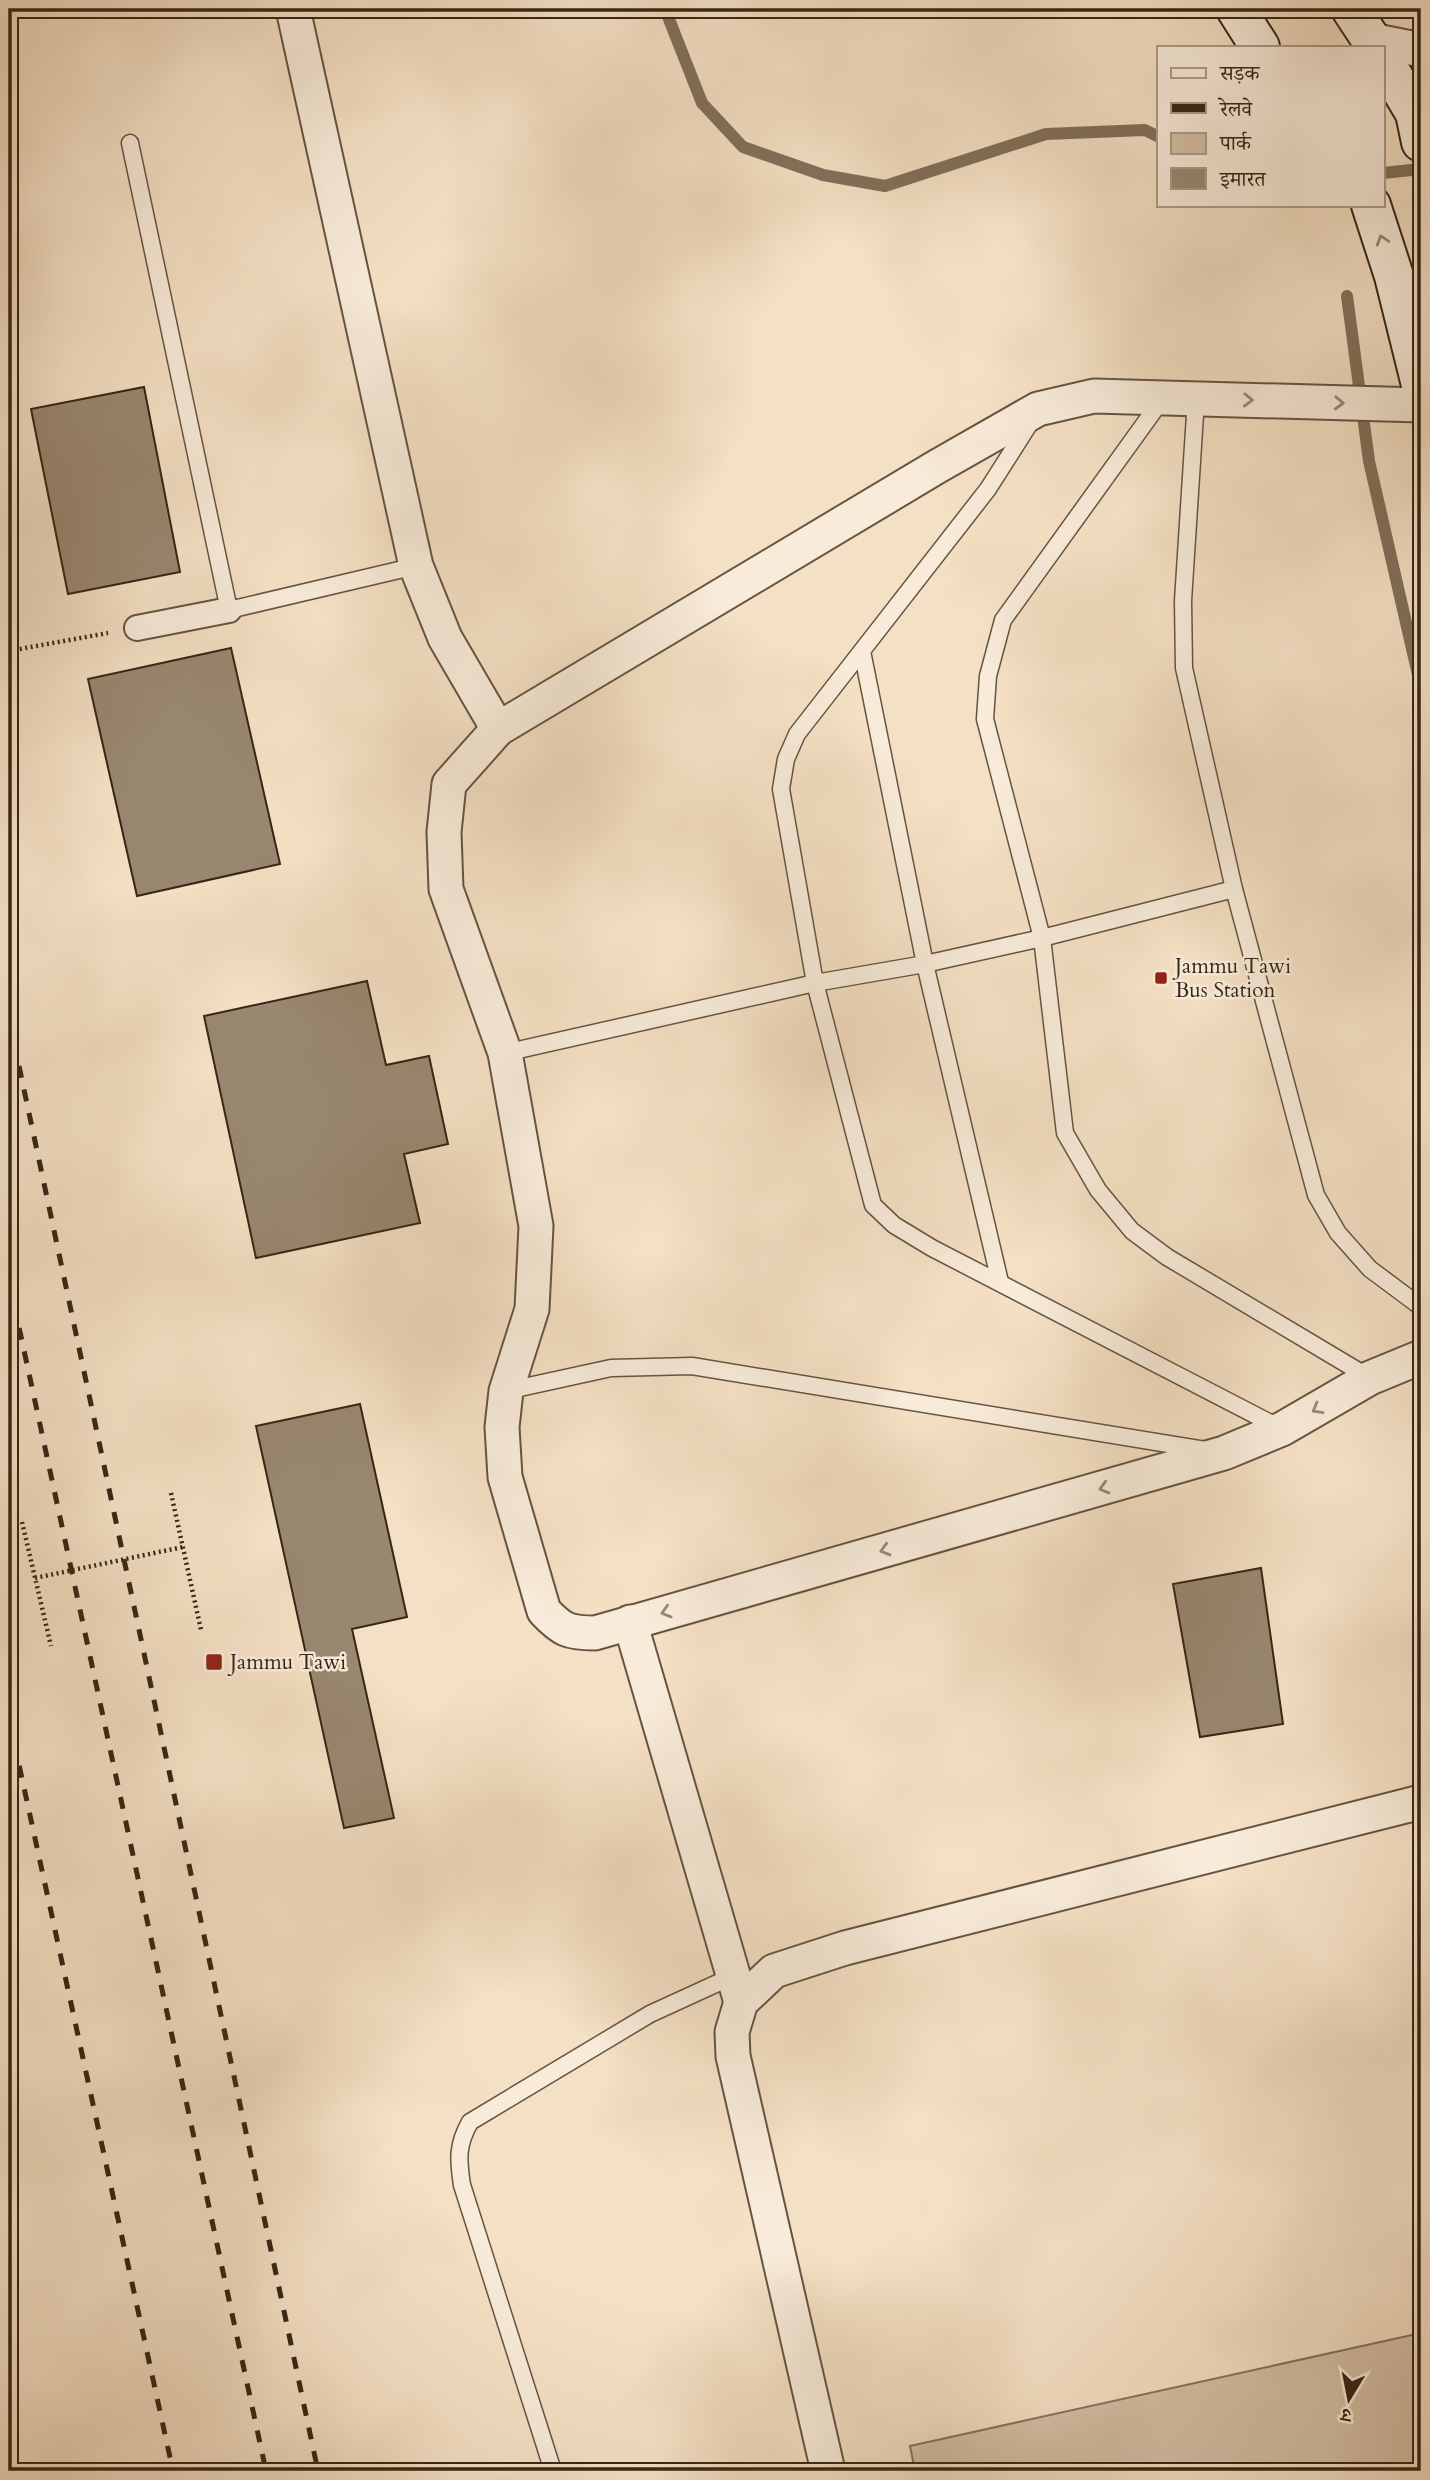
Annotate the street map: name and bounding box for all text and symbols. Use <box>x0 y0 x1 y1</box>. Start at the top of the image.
legend <box>1157 46 1384 206</box>
text: सड़क <box>1219 59 1260 88</box>
text: रेलवे <box>1217 95 1254 124</box>
text: पार्क <box>1219 129 1252 158</box>
text: इमारत <box>1219 165 1267 194</box>
one-way arrow <box>1376 235 1390 247</box>
one-way arrow <box>1243 393 1254 408</box>
one-way arrow <box>1334 396 1345 411</box>
place label: Jammu Tawi Bus Station <box>1172 952 1291 1005</box>
marker: Jammu Tawi Bus Station <box>1153 970 1169 986</box>
one-way arrow <box>1311 1401 1324 1414</box>
one-way arrow <box>1098 1479 1110 1494</box>
one-way arrow <box>879 1541 891 1556</box>
one-way arrow <box>661 1604 673 1618</box>
place label: Jammu Tawi <box>227 1648 346 1677</box>
marker: Jammu Tawi <box>204 1652 224 1672</box>
north arrow <box>1314 2364 1384 2434</box>
text: उ <box>1338 2401 1355 2429</box>

